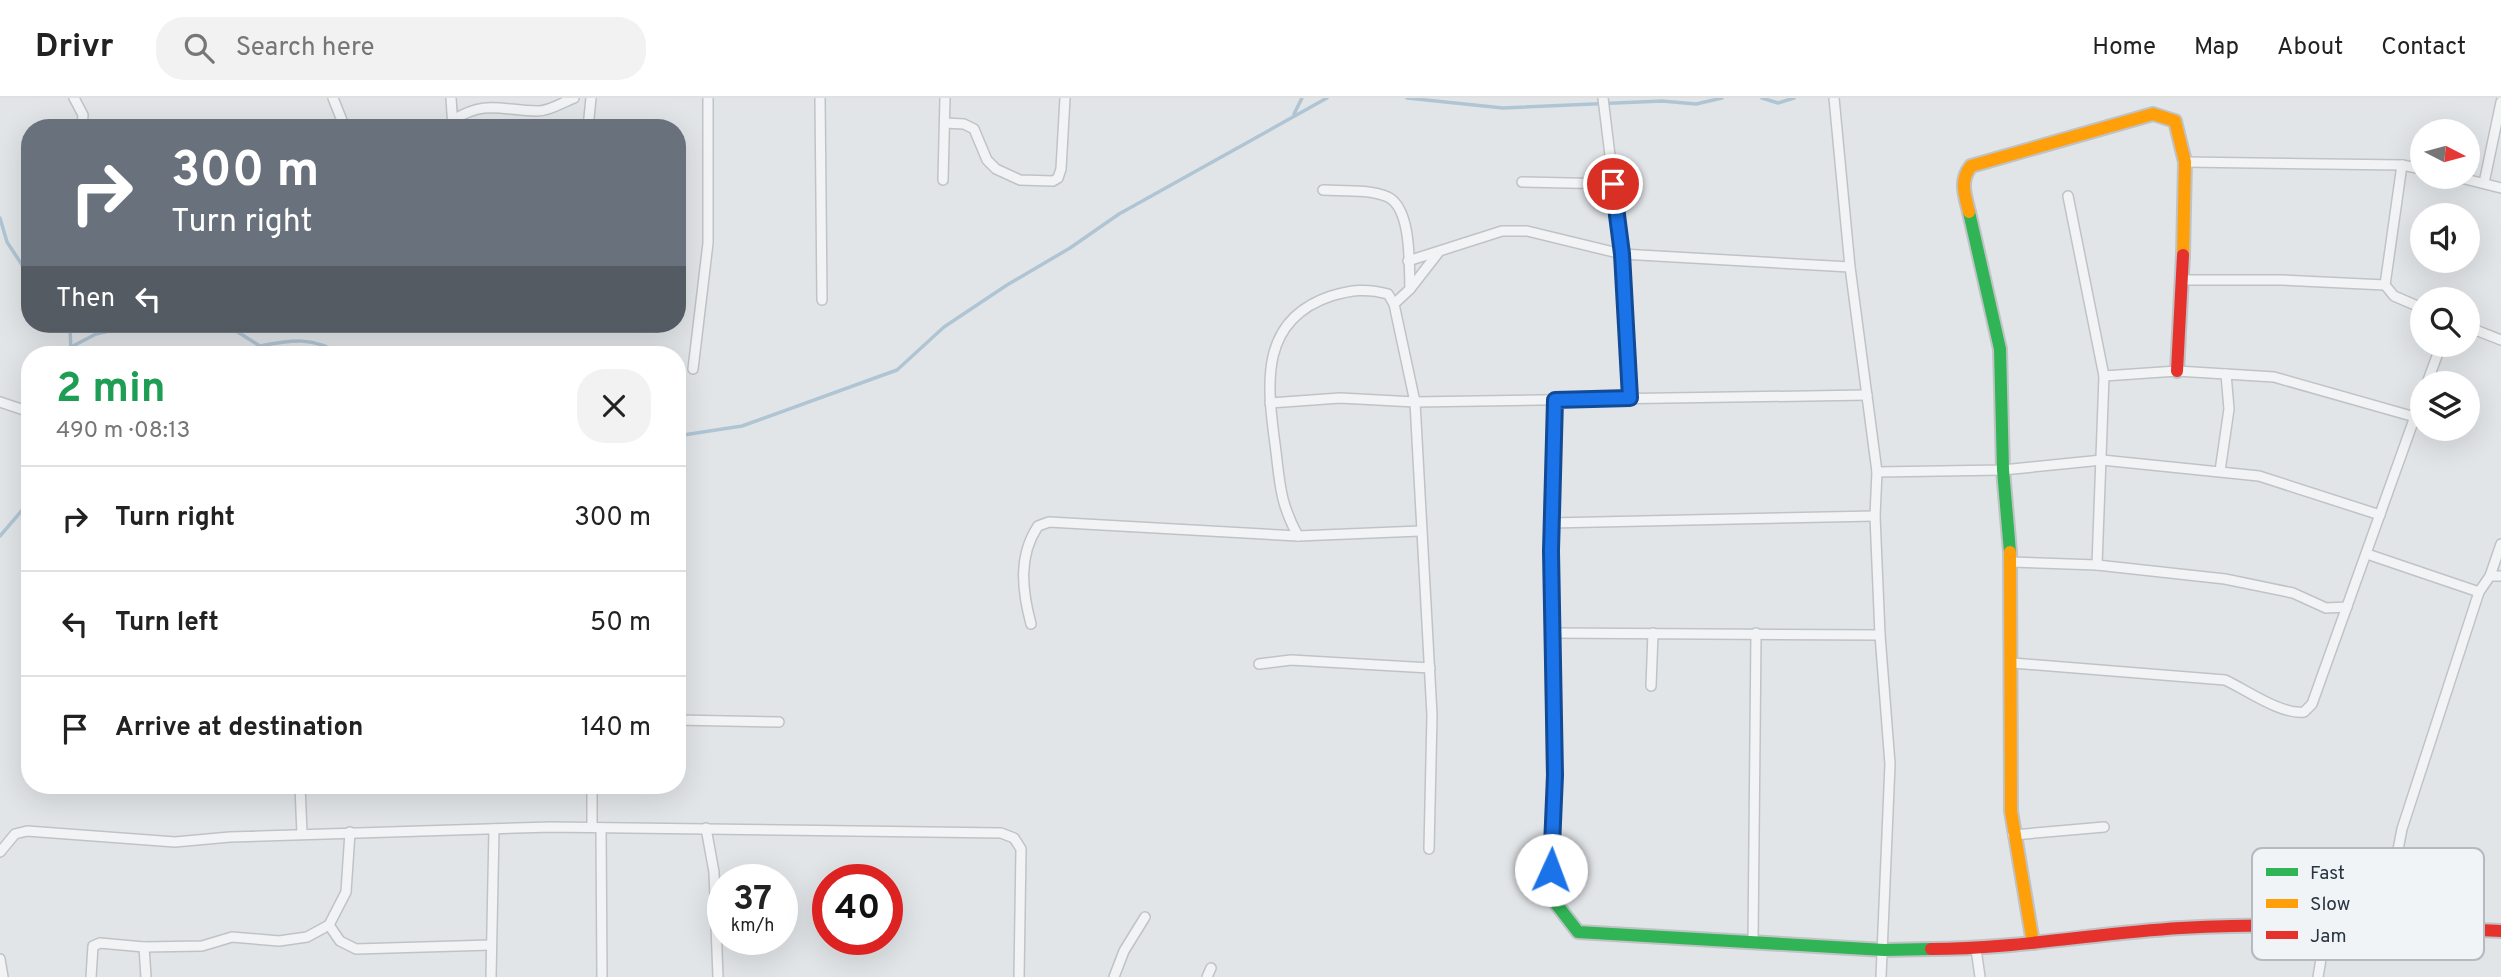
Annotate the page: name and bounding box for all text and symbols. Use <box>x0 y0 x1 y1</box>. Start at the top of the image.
search box <box>156 17 646 80</box>
text: Drivr <box>35 27 114 69</box>
icon: search <box>180 29 218 67</box>
text: Search here <box>236 32 375 65</box>
text: Home <box>2092 33 2156 63</box>
text: Map <box>2194 33 2239 63</box>
text: About <box>2277 33 2343 63</box>
text: Contact <box>2381 33 2466 63</box>
north arrow <box>2410 119 2480 189</box>
map controls <box>2410 119 2480 441</box>
text: 300 m <box>171 142 319 204</box>
icon: right <box>56 147 147 238</box>
pin <box>1583 154 1643 214</box>
icon: arrive <box>1594 165 1632 203</box>
text: Turn right <box>171 203 313 243</box>
button: sound <box>2410 203 2480 273</box>
icon: left <box>129 280 167 318</box>
text: Then <box>56 283 115 316</box>
button: search <box>2410 287 2480 357</box>
text: 2 min <box>56 364 166 417</box>
button: close <box>577 369 651 443</box>
button: layers <box>2410 371 2480 441</box>
text: 490 m · 08:13 <box>56 417 190 446</box>
icon: right <box>56 500 94 538</box>
text: Turn right <box>115 502 235 535</box>
text: 300 m <box>574 502 651 535</box>
icon: left <box>56 605 94 643</box>
text: Turn left <box>115 607 219 640</box>
text: 50 m <box>590 607 651 640</box>
icon: arrive <box>56 710 94 748</box>
text: Arrive at destination <box>115 712 363 745</box>
text: 140 m <box>581 712 651 745</box>
position arrow <box>1514 833 1588 907</box>
legend <box>2252 848 2484 960</box>
text: Fast <box>2310 862 2345 886</box>
speed limit sign: 40 <box>812 864 903 955</box>
text: 37 <box>733 878 772 922</box>
text: Slow <box>2310 893 2350 917</box>
text: km/h <box>731 915 774 938</box>
text: Jam <box>2310 925 2347 949</box>

